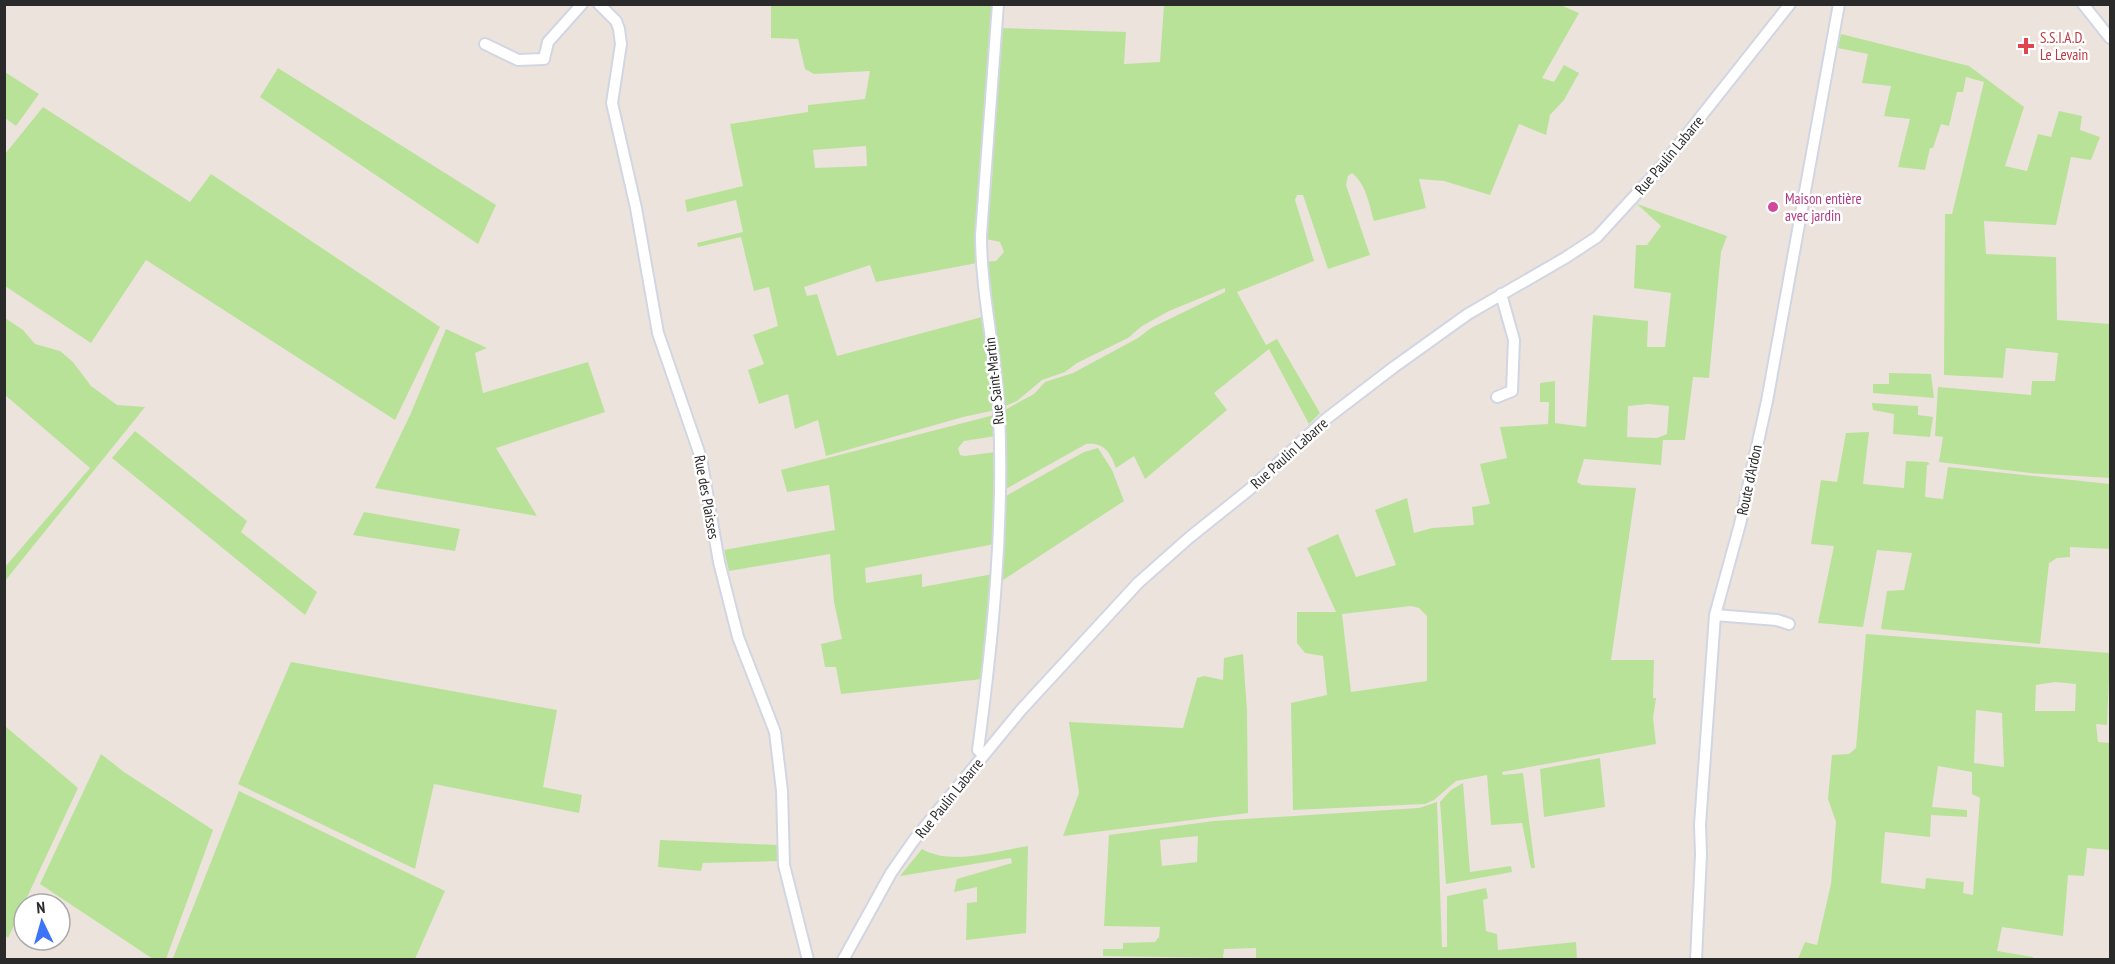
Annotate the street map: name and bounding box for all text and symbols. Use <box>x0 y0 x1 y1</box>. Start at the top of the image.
place label: S.S.I.A.D. Le Levain <box>2040 28 2088 64</box>
marker: S.S.I.A.D. Le Levain <box>2017 37 2035 55</box>
street label: Rue Paulin Labarre <box>1630 112 1708 198</box>
place label: Maison entière avec jardin <box>1785 189 1862 225</box>
marker: Maison entière avec jardin <box>1766 200 1780 214</box>
street label: Rue Saint-Martin <box>980 337 1008 425</box>
street label: Rue Paulin Labarre <box>1246 413 1332 493</box>
street label: Route d'Ardon <box>1732 443 1766 517</box>
street label: Rue des Plaisses <box>690 454 724 540</box>
street label: Rue Paulin Labarre <box>911 754 987 842</box>
north arrow <box>12 892 72 952</box>
text: N <box>36 897 46 917</box>

